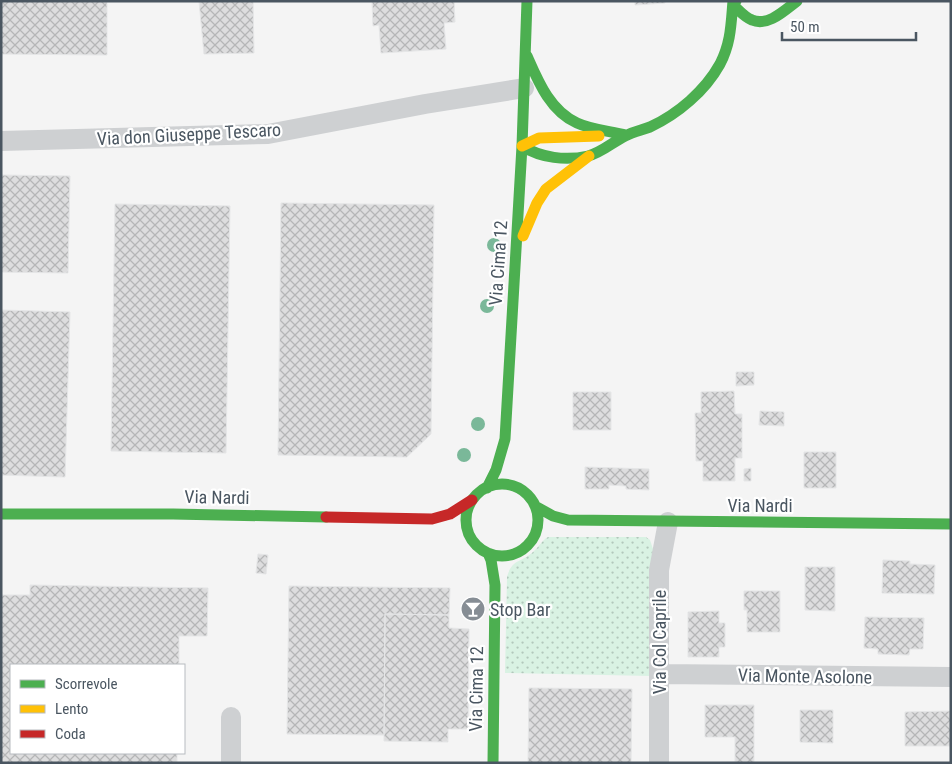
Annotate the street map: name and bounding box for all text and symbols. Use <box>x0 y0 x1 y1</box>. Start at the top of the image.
scale bar <box>782 10 916 42</box>
text: 50 m <box>790 18 820 36</box>
street label: Via don Giuseppe Tescaro <box>96 119 282 149</box>
street label: Via Cima 12 <box>485 220 511 306</box>
street label: Via Nardi <box>184 486 250 508</box>
street label: Via Nardi <box>727 495 793 516</box>
street label: Via Col Caprile <box>649 590 670 694</box>
bar icon: Stop Bar <box>460 596 486 622</box>
place label: Stop Bar <box>490 599 551 620</box>
street label: Via Cima 12 <box>465 646 487 732</box>
legend <box>10 664 185 754</box>
street label: Via Monte Asolone <box>738 664 872 688</box>
text: Scorrevole <box>55 675 117 693</box>
text: Lento <box>55 700 88 718</box>
text: Coda <box>55 725 86 743</box>

